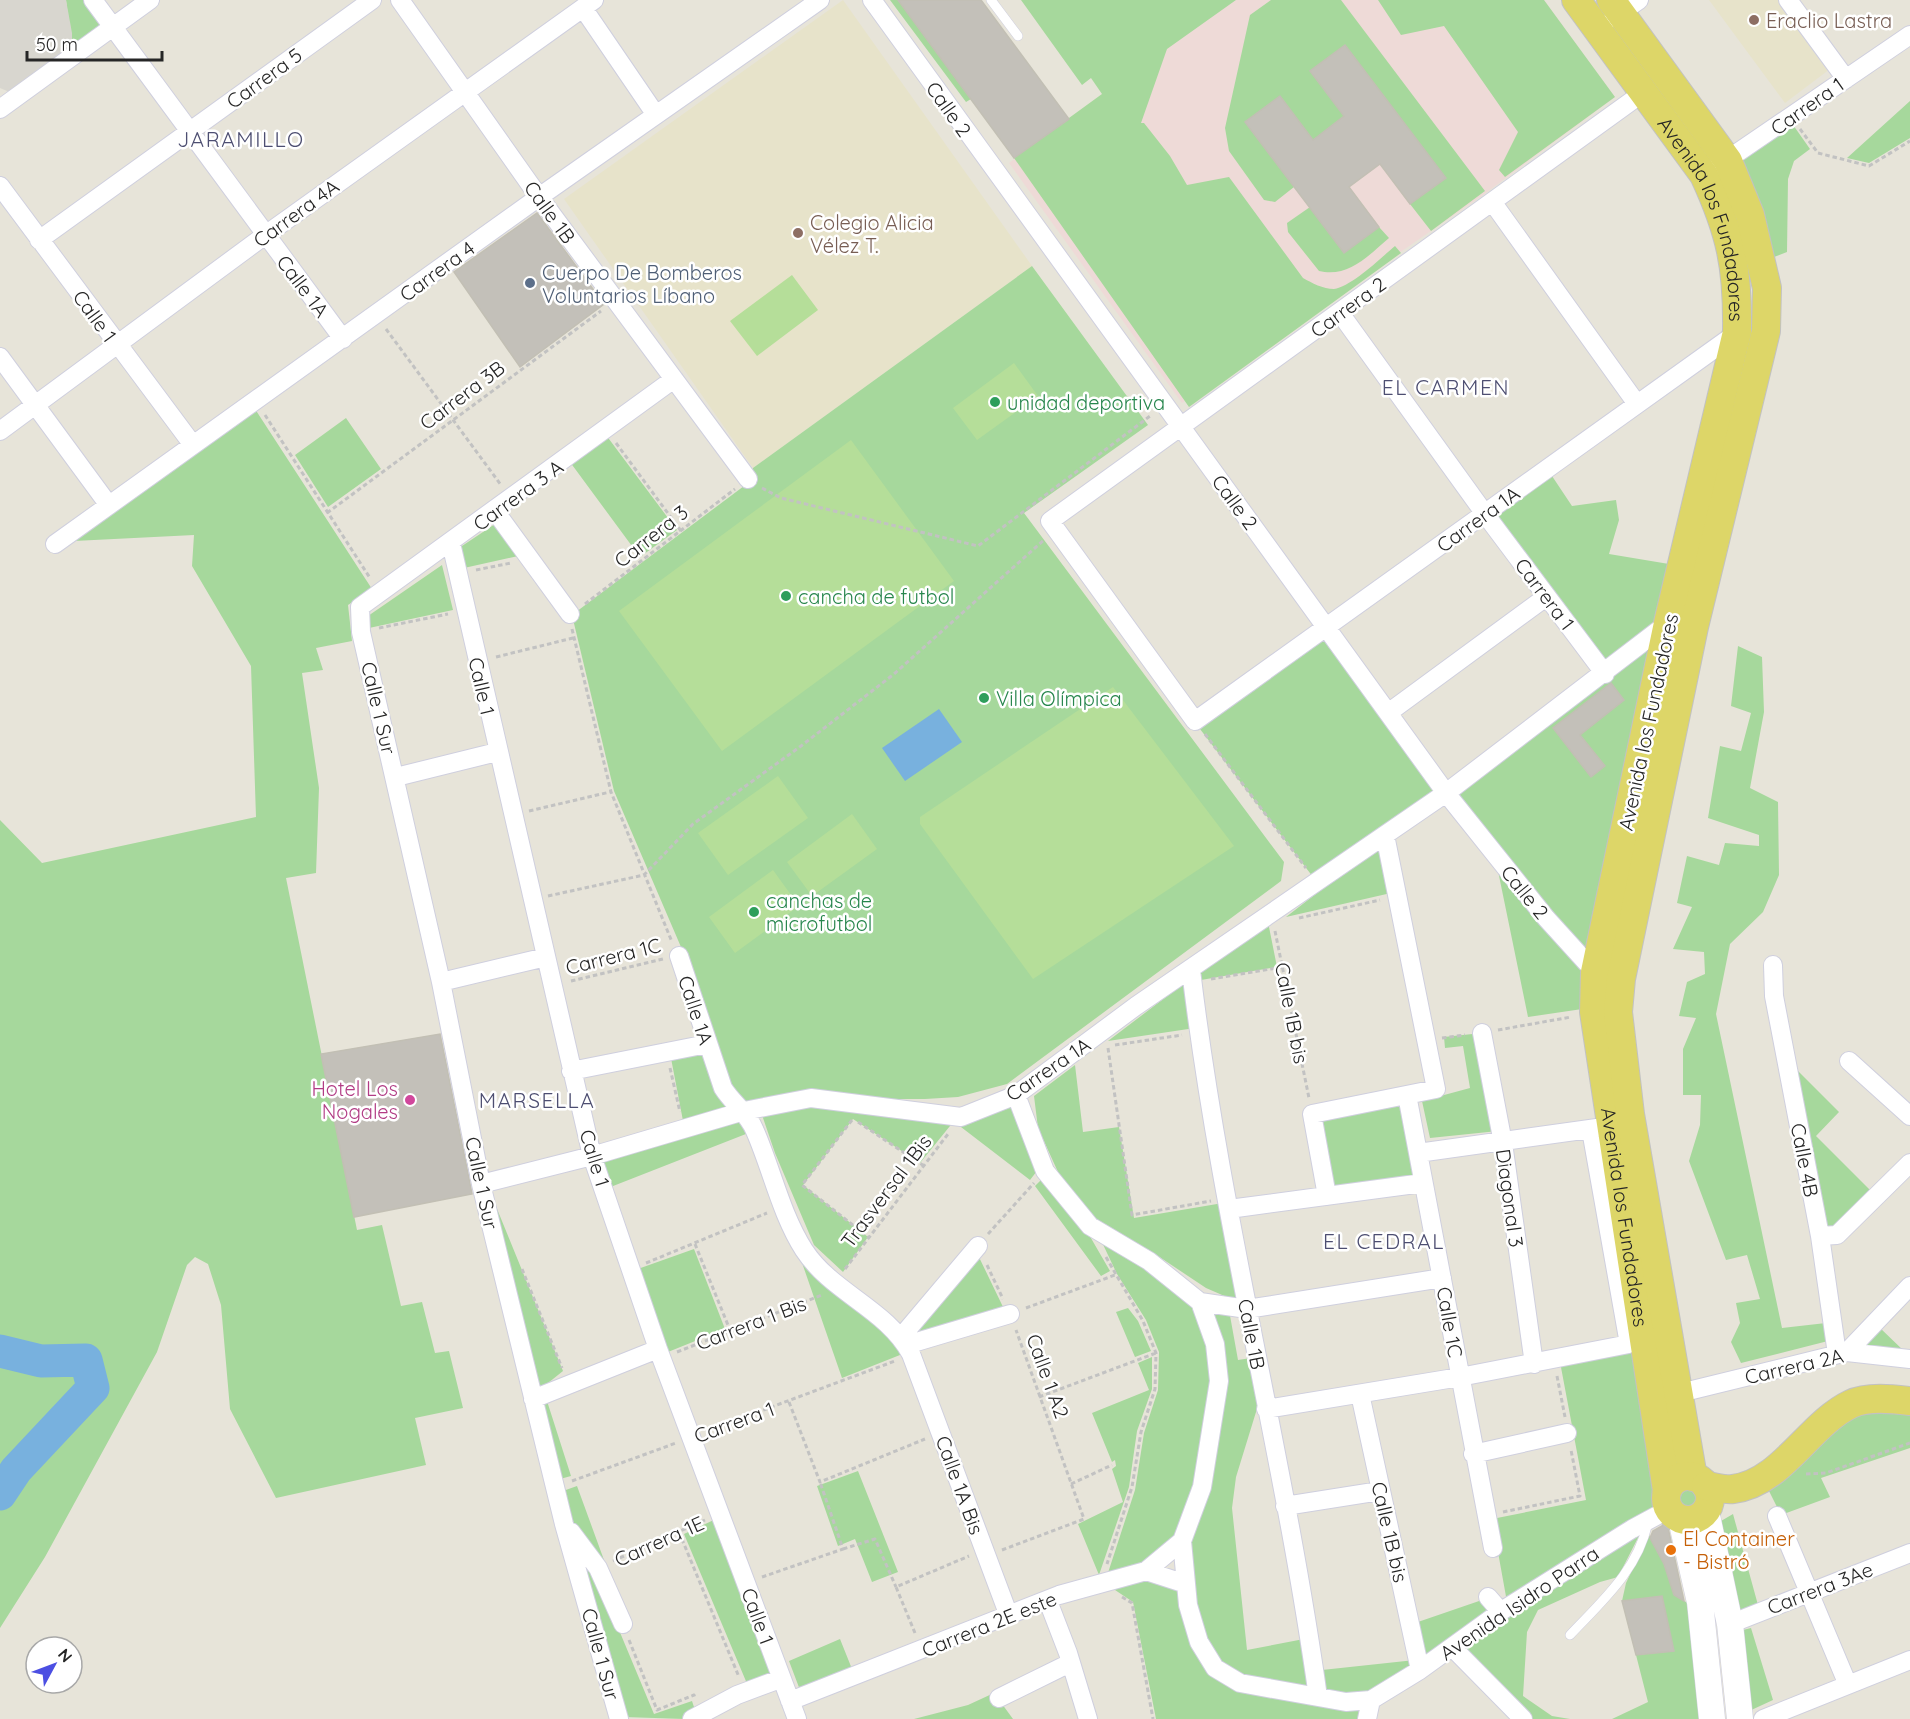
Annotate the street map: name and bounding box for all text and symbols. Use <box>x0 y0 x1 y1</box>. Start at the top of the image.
place label: Eraclio Lastra <box>1766 8 1892 33</box>
marker: Eraclio Lastra <box>1747 13 1761 27</box>
scale bar <box>27 24 162 62</box>
text: 50 m <box>36 33 78 56</box>
street label: Carrera 5 <box>221 42 307 114</box>
street label: Carrera 1 <box>1765 72 1849 140</box>
street label: Calle 2 <box>921 76 977 142</box>
street label: Avenida los Fundadores <box>1653 111 1750 322</box>
district label: JARAMILLO <box>177 126 305 152</box>
street label: Carrera 4A <box>248 173 344 252</box>
street label: Calle 1B <box>519 176 581 248</box>
place label: Colegio Alicia Vélez T. <box>810 210 934 258</box>
marker: Colegio Alicia Vélez T. <box>791 226 805 240</box>
street label: Carrera 4 <box>394 235 480 307</box>
street label: Calle 1A <box>272 250 334 322</box>
place label: Cuerpo De Bomberos Voluntarios Líbano <box>542 260 742 308</box>
street label: Carrera 2 <box>1305 271 1391 343</box>
marker: Cuerpo De Bomberos Voluntarios Líbano <box>523 276 537 290</box>
street label: Calle 1 <box>68 285 122 347</box>
street label: Carrera 3B <box>415 355 509 435</box>
district label: EL CARMEN <box>1382 374 1510 400</box>
place label: unidad deportiva <box>1007 390 1165 415</box>
marker: unidad deportiva <box>988 395 1002 409</box>
street label: Carrera 3 A <box>468 454 568 536</box>
street label: Calle 2 <box>1207 470 1263 534</box>
street label: Carrera 1A <box>1431 480 1525 558</box>
street label: Carrera 3 <box>609 499 693 573</box>
street label: Carrera 1 <box>1510 553 1580 635</box>
place label: cancha de futbol <box>798 584 954 609</box>
marker: cancha de futbol <box>779 589 793 603</box>
street label: Avenida los Fundadores <box>1613 611 1683 833</box>
street label: Calle 1 <box>463 655 501 717</box>
street label: Calle 1 Sur <box>356 659 402 757</box>
place label: Villa Olímpica <box>996 686 1122 711</box>
marker: Villa Olímpica <box>977 691 991 705</box>
street label: Calle 2 <box>1496 860 1554 924</box>
place label: canchas de microfutbol <box>766 888 872 936</box>
marker: canchas de microfutbol <box>747 905 761 919</box>
street label: Carrera 1C <box>563 932 663 980</box>
street label: Calle 1B bis <box>1270 960 1314 1066</box>
street label: Calle 1A <box>673 972 719 1048</box>
street label: Carrera 1A <box>1001 1032 1095 1106</box>
place label: Hotel Los Nogales <box>311 1076 398 1124</box>
district label: MARSELLA <box>479 1087 595 1113</box>
marker: Hotel Los Nogales <box>403 1093 417 1107</box>
street label: Avenida los Fundadores <box>1596 1106 1654 1328</box>
street label: Calle 4B <box>1786 1121 1824 1199</box>
street label: Calle 1 <box>575 1126 615 1190</box>
street label: Trasversal 1Bis <box>835 1130 937 1252</box>
street label: Calle 1 Sur <box>460 1134 504 1232</box>
street label: Diagonal 3 <box>1491 1147 1529 1249</box>
district label: EL CEDRAL <box>1323 1228 1445 1254</box>
street label: Calle 1C <box>1431 1285 1469 1359</box>
street label: Carrera 1 Bis <box>692 1291 810 1355</box>
street label: Calle 1B <box>1233 1297 1271 1371</box>
street label: Calle 1 A2 <box>1021 1330 1075 1422</box>
street label: Carrera 2A <box>1742 1343 1846 1389</box>
street label: Carrera 1 <box>690 1396 778 1448</box>
street label: Calle 1A Bis <box>931 1432 989 1538</box>
street label: Calle 1B bis <box>1366 1479 1414 1585</box>
street label: Carrera 1E <box>610 1510 708 1572</box>
place label: El Container - Bistró <box>1683 1526 1795 1574</box>
street label: Avenida Isidro Parra <box>1435 1540 1603 1666</box>
marker: El Container - Bistró <box>1664 1543 1678 1557</box>
street label: Carrera 3Ae <box>1764 1556 1876 1620</box>
street label: Calle 1 <box>736 1584 780 1648</box>
street label: Carrera 2E este <box>918 1586 1060 1662</box>
street label: Calle 1 Sur <box>577 1605 625 1703</box>
north arrow <box>24 1635 84 1695</box>
text: N <box>54 1644 77 1666</box>

